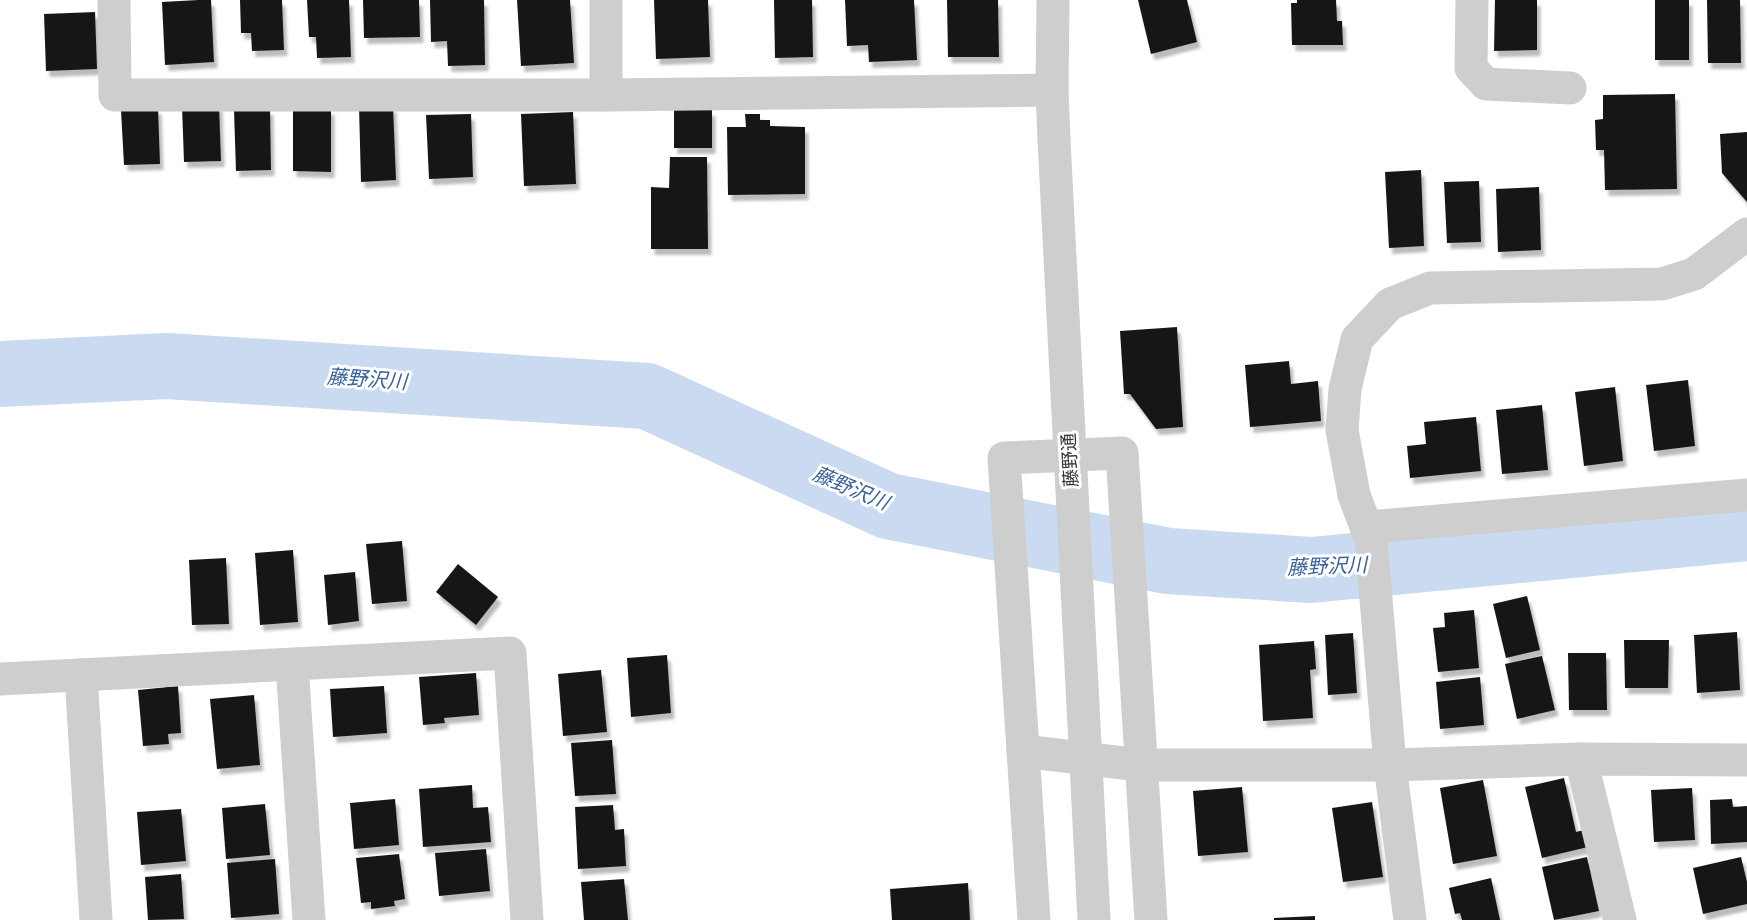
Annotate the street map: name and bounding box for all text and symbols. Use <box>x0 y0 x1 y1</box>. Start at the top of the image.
water label: 藤野沢川 <box>326 363 410 393</box>
street label: 藤野通 <box>1057 433 1081 488</box>
water label: 藤野沢川 <box>810 460 895 515</box>
water label: 藤野沢川 <box>1287 552 1369 578</box>

